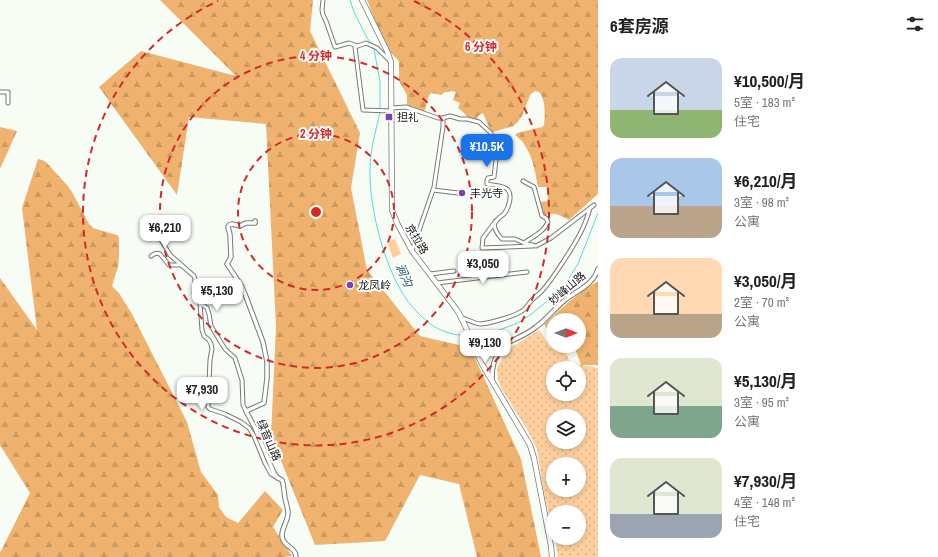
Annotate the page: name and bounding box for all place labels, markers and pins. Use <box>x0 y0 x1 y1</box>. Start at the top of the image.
place label: 担礼 <box>397 110 419 124</box>
marker: 担礼 <box>384 112 394 122</box>
pin: ¥10.5K <box>454 134 520 168</box>
place label: 丰光寺 <box>470 186 503 200</box>
marker: 丰光寺 <box>457 188 467 198</box>
centre of rings <box>309 205 323 219</box>
pin: ¥6,210 <box>132 215 198 249</box>
pin: ¥3,050 <box>450 251 516 285</box>
pin: ¥5,130 <box>184 278 250 312</box>
place label: 龙凤岭 <box>358 278 391 292</box>
marker: 龙凤岭 <box>345 280 355 290</box>
pin: ¥9,130 <box>452 330 518 364</box>
pin: ¥7,930 <box>169 377 235 411</box>

